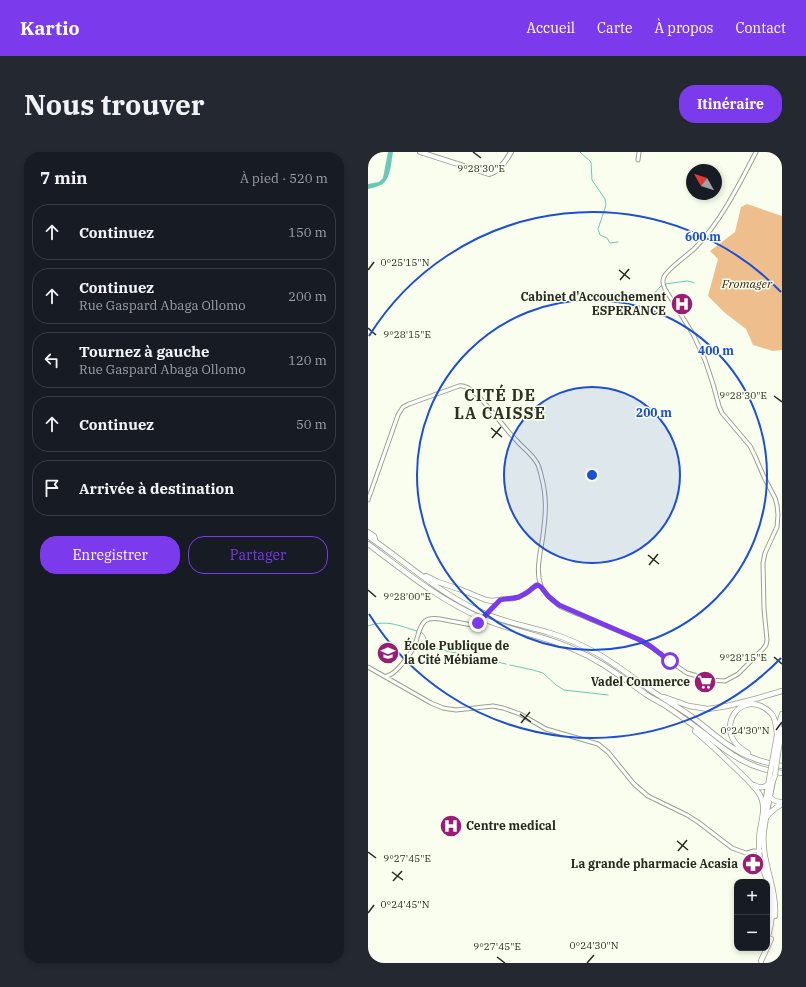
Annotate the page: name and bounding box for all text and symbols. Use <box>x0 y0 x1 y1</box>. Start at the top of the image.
text: Kartio <box>20 16 80 40</box>
text: Accueil <box>526 19 575 37</box>
text: Carte <box>597 19 632 37</box>
text: À propos <box>654 19 713 37</box>
text: Contact <box>735 19 786 37</box>
button: Itinéraire <box>679 85 782 123</box>
text: Nous trouver <box>24 86 205 123</box>
text: 9°28'30"E <box>457 162 505 175</box>
north arrow <box>686 164 722 200</box>
text: 7 min <box>40 167 88 189</box>
text: À pied · 520 m <box>240 170 328 187</box>
icon: ahead <box>41 221 63 243</box>
text: Continuez <box>79 223 154 242</box>
text: 150 m <box>288 224 327 241</box>
text: 600 m <box>685 229 721 244</box>
text: 0°25'15"N <box>381 256 430 269</box>
park label: Fromager <box>721 276 773 291</box>
text: Continuez <box>79 278 154 297</box>
icon: ahead <box>41 285 63 307</box>
text: 200 m <box>288 288 327 305</box>
place label: Cabinet d'Accouchement ESPERANCE <box>520 289 667 318</box>
hospital icon: Cabinet d'Accouchement ESPERANCE <box>669 291 695 317</box>
text: Rue Gaspard Abaga Ollomo <box>79 297 246 314</box>
text: 9°28'15"E <box>383 328 431 341</box>
text: Tournez à gauche <box>79 342 210 361</box>
text: 400 m <box>698 343 734 358</box>
icon: left <box>41 349 63 371</box>
text: 120 m <box>288 352 327 369</box>
text: Rue Gaspard Abaga Ollomo <box>79 361 246 378</box>
district label: CITÉ DE LA CAISSE <box>454 384 546 423</box>
text: 9°28'30"E <box>719 389 767 402</box>
text: 200 m <box>636 405 672 420</box>
icon: ahead <box>41 413 63 435</box>
text: Continuez <box>79 415 154 434</box>
text: 50 m <box>296 416 327 433</box>
centre of rings <box>585 468 599 482</box>
icon: arrive <box>41 477 63 499</box>
text: Arrivée à destination <box>79 479 234 498</box>
button: Enregistrer <box>40 536 180 574</box>
button: Partager <box>188 536 328 574</box>
text: 9°28'00"E <box>383 590 431 603</box>
route end <box>469 614 487 632</box>
place label: École Publique de la Cité Mébiame <box>404 637 509 667</box>
school or university icon: École Publique de la Cité Mébiame <box>375 640 401 666</box>
text: 9°28'15"E <box>719 651 767 664</box>
route start <box>661 652 679 670</box>
supermarket icon: Vadel Commerce <box>692 669 718 695</box>
place label: Vadel Commerce <box>591 674 690 689</box>
text: 0°24'30"N <box>721 724 770 737</box>
hospital icon: Centre medical <box>438 813 464 839</box>
place label: Centre medical <box>466 818 556 833</box>
pharmacy icon: La grande pharmacie Acasia <box>740 851 766 877</box>
text: 9°27'45"E <box>383 852 431 865</box>
place label: La grande pharmacie Acasia <box>571 856 738 871</box>
map controls <box>734 879 770 951</box>
button: + <box>734 879 770 915</box>
text: 0°24'45"N <box>381 898 430 911</box>
button: − <box>734 915 770 951</box>
text: 0°24'30"N <box>570 939 619 952</box>
text: 9°27'45"E <box>473 940 521 953</box>

